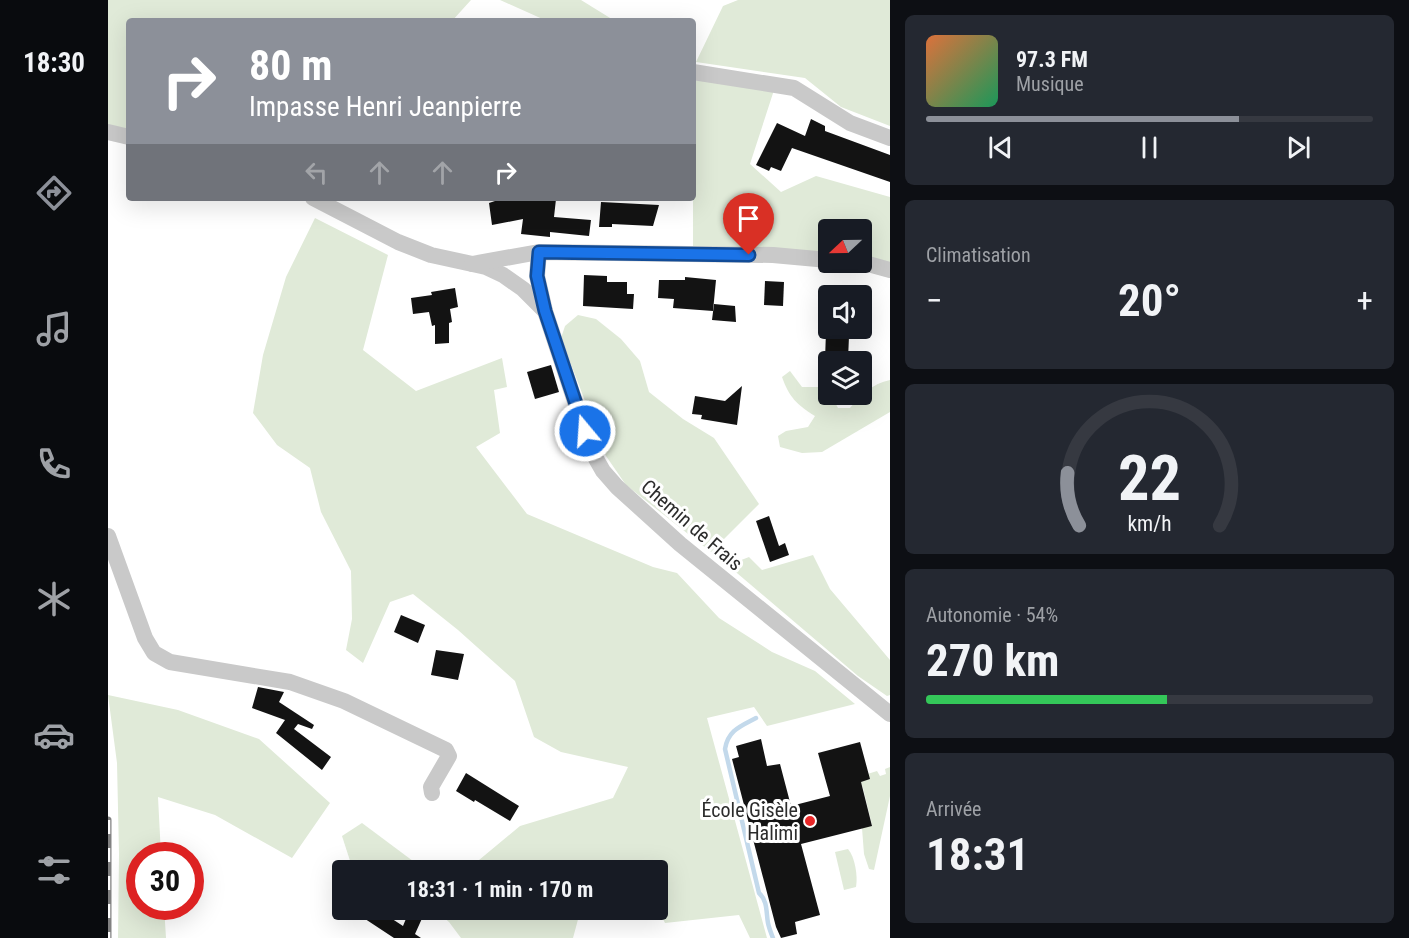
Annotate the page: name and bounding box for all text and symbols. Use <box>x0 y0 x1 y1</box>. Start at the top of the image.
text: 80 m <box>249 41 332 90</box>
icon: right <box>150 42 228 120</box>
text: 18:30 <box>23 47 85 79</box>
text: 97.3 FM <box>1016 47 1088 72</box>
text: Musique <box>1016 72 1084 96</box>
text: Impasse Henri Jeanpierre <box>249 91 522 123</box>
icon: previous <box>984 131 1017 164</box>
icon: pause <box>1133 131 1166 164</box>
icon: next <box>1282 131 1315 164</box>
icon: left <box>300 156 333 189</box>
icon: ahead <box>363 156 396 189</box>
icon: ahead <box>426 156 459 189</box>
icon: right <box>489 156 522 189</box>
icon: directions <box>33 172 75 214</box>
pin <box>723 193 774 255</box>
icon: arrive <box>732 202 765 235</box>
north arrow <box>818 219 872 273</box>
map controls <box>818 219 872 405</box>
text: Climatisation <box>926 243 1031 267</box>
text: 20° <box>1118 274 1181 327</box>
text: − <box>926 281 943 320</box>
text: + <box>1357 281 1373 320</box>
button: sound <box>818 285 872 339</box>
icon: music <box>33 308 75 350</box>
button: layers <box>818 351 872 405</box>
position arrow <box>553 399 617 463</box>
text: 22 <box>1118 442 1181 515</box>
icon: phone <box>33 443 75 485</box>
street label: Chemin de Frais <box>636 474 748 576</box>
text: km/h <box>1127 511 1172 536</box>
icon: climate <box>33 578 75 620</box>
text: Autonomie · 54% <box>926 603 1058 627</box>
text: 270 km <box>926 634 1059 687</box>
icon: car <box>33 714 75 756</box>
text: Arrivée <box>926 797 982 821</box>
place label: École Gisèle Halimi <box>702 798 798 845</box>
marker: École Gisèle Halimi <box>803 814 817 828</box>
text: 18:31 <box>926 828 1029 881</box>
speed limit sign: 30 <box>126 842 204 920</box>
icon: filters <box>33 849 75 891</box>
text: 18:31 · 1 min · 170 m <box>407 877 593 902</box>

